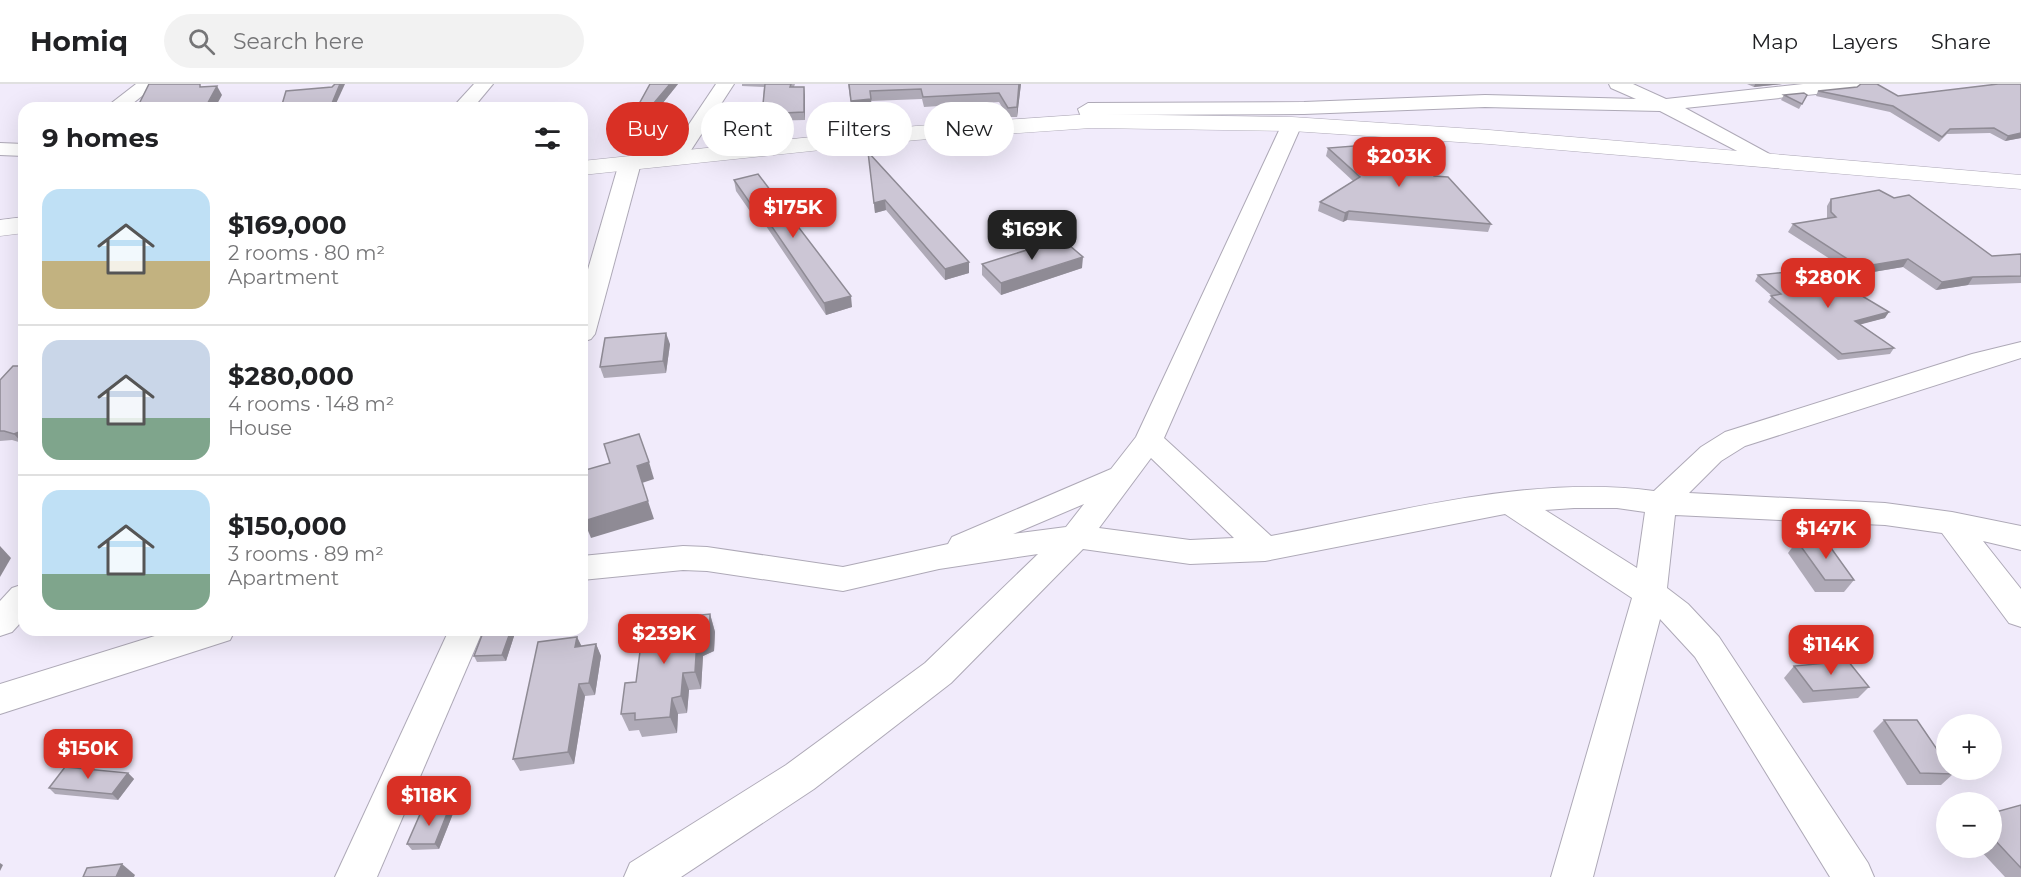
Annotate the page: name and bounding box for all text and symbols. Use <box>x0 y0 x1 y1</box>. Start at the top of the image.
search box <box>164 14 584 68</box>
text: Homiq <box>30 24 128 58</box>
icon: search <box>185 25 218 58</box>
text: Search here <box>233 28 364 55</box>
text: Map <box>1751 29 1798 54</box>
text: Layers <box>1831 29 1898 54</box>
text: Share <box>1931 29 1991 54</box>
chip: Buy <box>606 102 689 156</box>
chip: Rent <box>701 102 794 156</box>
chip: Filters <box>806 102 912 156</box>
chip: New <box>924 102 1014 156</box>
text: 9 homes <box>42 122 159 154</box>
icon: filters <box>531 122 564 155</box>
pin: $203K <box>1357 137 1441 188</box>
text: $203K <box>1367 144 1431 168</box>
pin: $175K <box>751 188 835 239</box>
text: $175K <box>763 195 823 219</box>
text: $169,000 <box>228 209 347 241</box>
pin: $169K <box>990 210 1074 261</box>
icon: home <box>90 213 162 285</box>
text: $169K <box>1002 217 1062 241</box>
text: 2 rooms · 80 m² <box>228 241 385 265</box>
pin: $280K <box>1786 258 1870 309</box>
text: Apartment <box>228 265 339 289</box>
text: $280K <box>1795 265 1861 289</box>
text: $280,000 <box>228 360 354 392</box>
icon: home <box>90 364 162 436</box>
text: 4 rooms · 148 m² <box>228 392 394 416</box>
text: House <box>228 416 292 440</box>
pin: $147K <box>1784 509 1868 560</box>
text: $150,000 <box>228 510 347 542</box>
icon: home <box>90 514 162 586</box>
text: $147K <box>1796 516 1856 540</box>
text: 3 rooms · 89 m² <box>228 542 384 566</box>
text: Apartment <box>228 566 339 590</box>
pin: $239K <box>622 614 706 665</box>
text: $239K <box>632 621 696 645</box>
pin: $114K <box>1789 625 1873 676</box>
text: $114K <box>1803 632 1859 656</box>
map controls <box>1936 714 2002 858</box>
button: + <box>1936 714 2002 780</box>
pin: $150K <box>46 729 130 780</box>
text: $150K <box>58 736 118 760</box>
pin: $118K <box>387 776 471 827</box>
text: $118K <box>401 783 457 807</box>
button: − <box>1936 792 2002 858</box>

